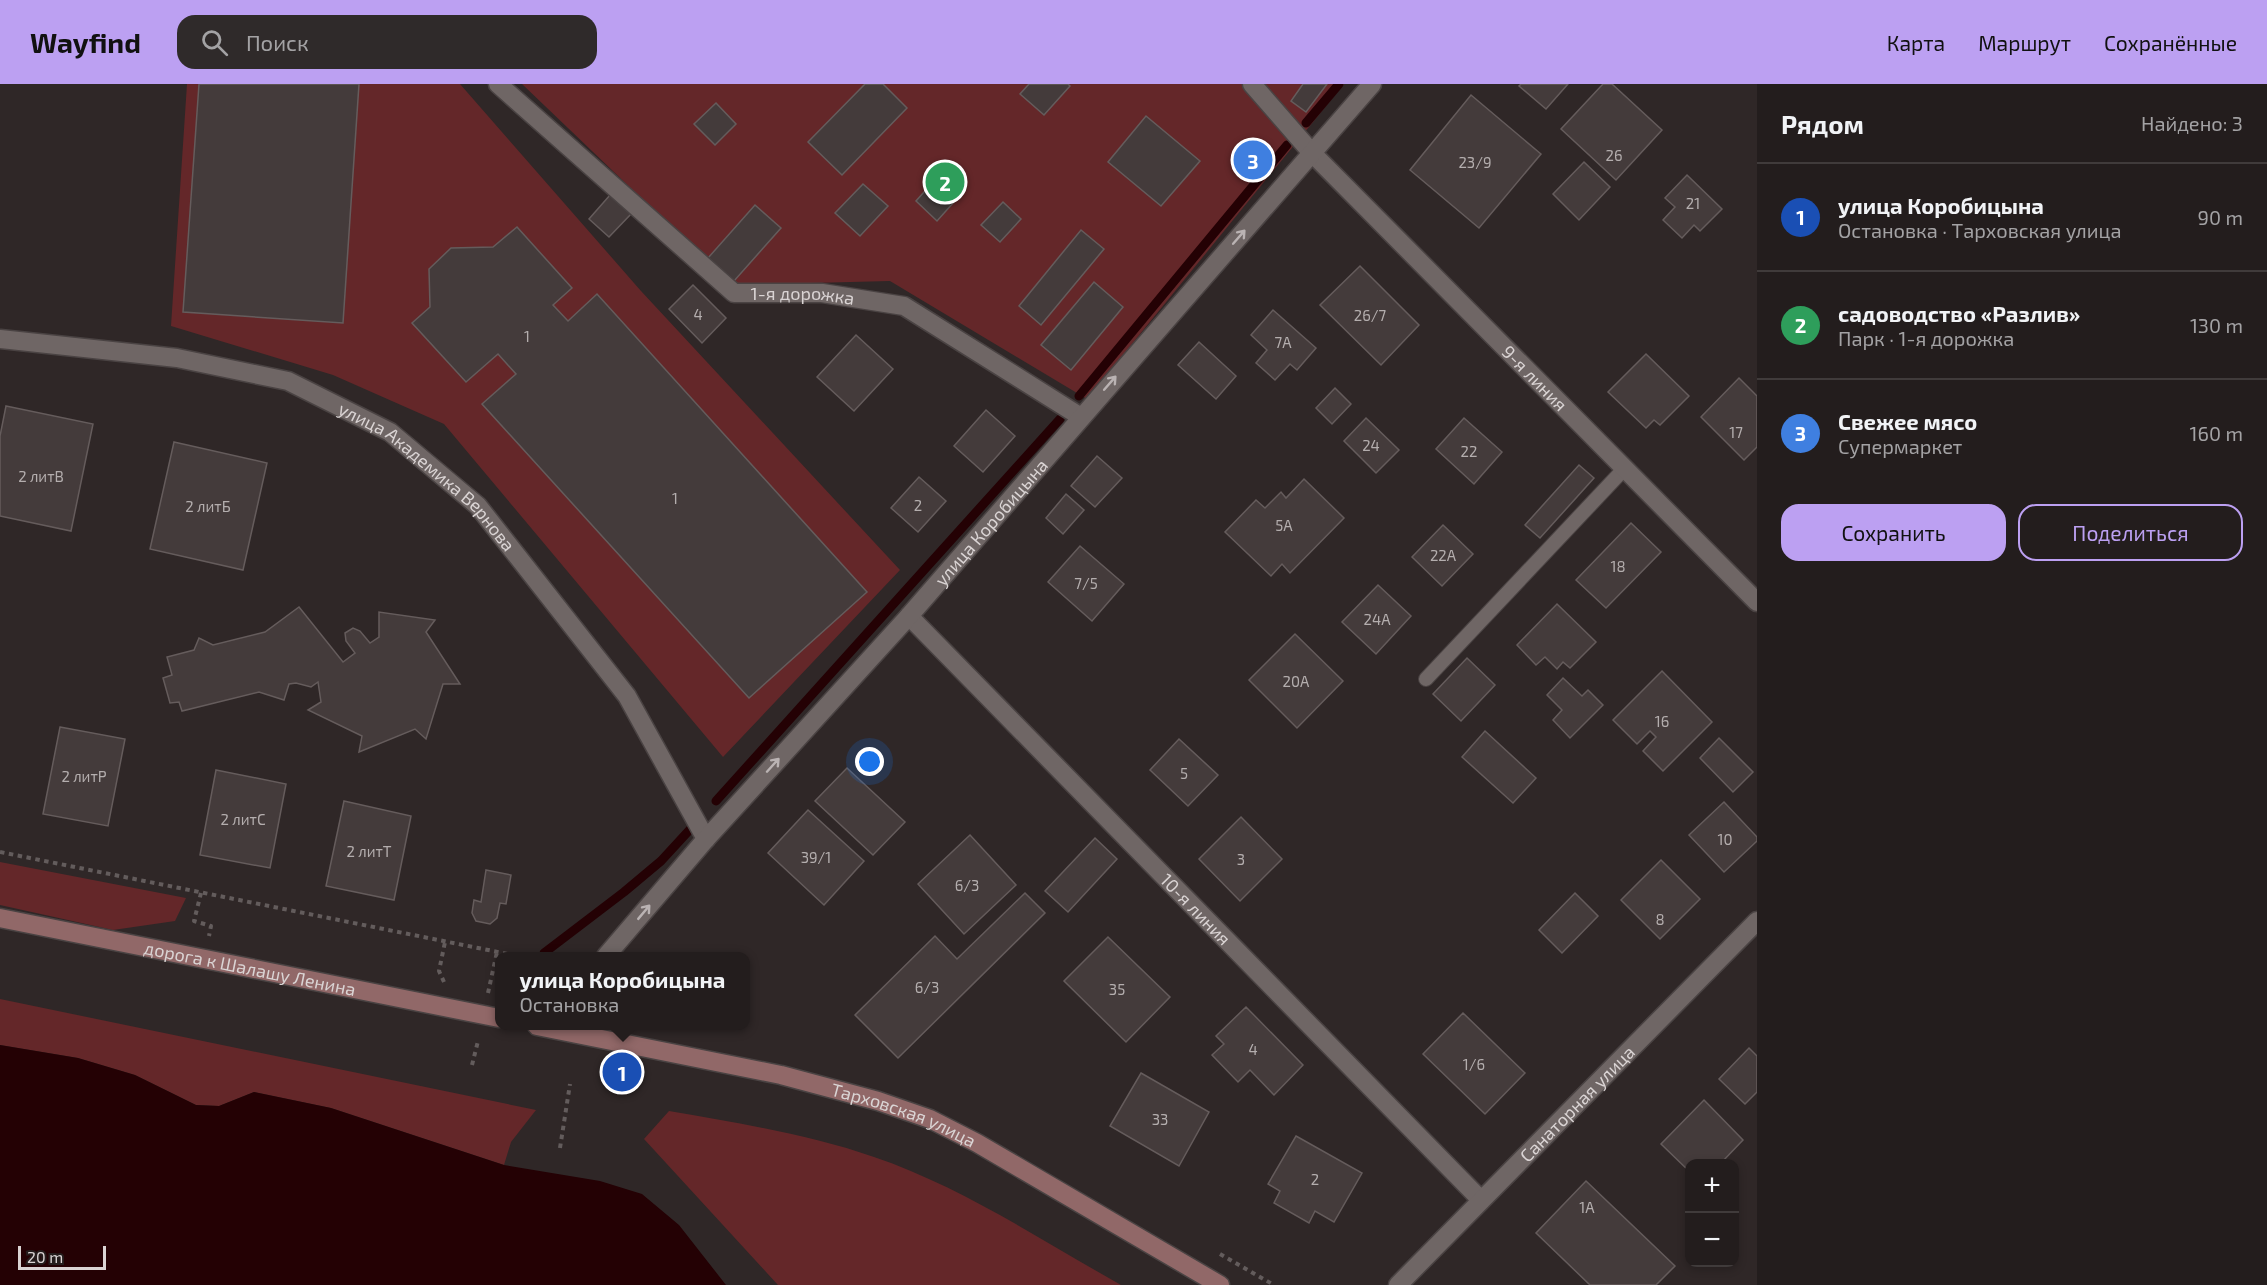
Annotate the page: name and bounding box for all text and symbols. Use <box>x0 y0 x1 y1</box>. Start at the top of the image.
search box <box>177 15 597 69</box>
text: Wayfind <box>30 25 141 59</box>
icon: search <box>198 26 231 59</box>
text: Поиск <box>246 29 309 55</box>
text: Карта <box>1887 30 1945 55</box>
text: Маршрут <box>1978 30 2071 55</box>
text: Сохранённые <box>2104 30 2237 55</box>
text: Рядом <box>1781 108 1864 139</box>
text: Найдено: 3 <box>2141 111 2243 135</box>
pin: 3 <box>1234 138 1272 182</box>
house number: 26 <box>1605 146 1623 164</box>
house number: 23/9 <box>1458 153 1492 171</box>
pin: 2 <box>926 160 964 204</box>
text: улица Коробицына <box>1838 192 2044 218</box>
house number: 21 <box>1686 194 1700 212</box>
text: 1 <box>1796 205 1805 229</box>
text: 90 m <box>2198 205 2243 229</box>
text: Остановка · Тарховская улица <box>1838 218 2122 242</box>
one-way arrow <box>1232 229 1246 244</box>
street label: 1-я дорожка <box>751 282 856 309</box>
text: садоводство «Разлив» <box>1838 300 2080 326</box>
house number: 4 <box>693 305 703 323</box>
house number: 26/7 <box>1354 306 1387 324</box>
text: 2 <box>1795 313 1806 337</box>
text: 130 m <box>2190 313 2243 337</box>
text: Парк · 1-я дорожка <box>1838 326 2014 350</box>
house number: 1 <box>524 327 530 345</box>
house number: 7А <box>1274 333 1292 351</box>
street label: 9-я линия <box>1498 340 1572 415</box>
one-way arrow <box>1103 376 1117 391</box>
street label: улица Академика Вернова <box>335 397 520 555</box>
text: Свежее мясо <box>1838 408 1977 434</box>
text: 3 <box>1795 421 1806 445</box>
text: 160 m <box>2190 421 2243 445</box>
house number: 17 <box>1729 423 1743 441</box>
text: Супермаркет <box>1838 434 1962 458</box>
house number: 24 <box>1362 436 1380 454</box>
house number: 22 <box>1461 442 1477 460</box>
street label: улица Коробицына <box>930 454 1052 590</box>
house number: 2 литВ <box>18 467 64 485</box>
house number: 1 <box>672 489 678 507</box>
house number: 2 <box>914 496 922 514</box>
house number: 2 литБ <box>185 497 231 515</box>
button: Сохранить <box>1781 504 2006 561</box>
button: Поделиться <box>2018 504 2243 561</box>
house number: 5А <box>1275 516 1293 534</box>
house number: 22А <box>1430 546 1457 564</box>
house number: 18 <box>1610 557 1626 575</box>
house number: 7/5 <box>1074 574 1098 592</box>
house number: 24А <box>1364 610 1391 628</box>
house number: 20А <box>1283 672 1310 690</box>
house number: 16 <box>1655 712 1669 730</box>
your location <box>855 747 884 776</box>
one-way arrow <box>766 758 780 773</box>
house number: 5 <box>1180 764 1188 782</box>
house number: 2 литР <box>61 767 107 785</box>
house number: 2 литС <box>221 810 266 828</box>
house number: 10 <box>1717 830 1733 848</box>
house number: 2 литТ <box>346 842 392 860</box>
house number: 39/1 <box>801 848 831 866</box>
house number: 3 <box>1237 850 1245 868</box>
street label: 10-я линия <box>1156 869 1236 949</box>
house number: 6/3 <box>955 876 979 894</box>
one-way arrow <box>637 905 651 920</box>
house number: 8 <box>1655 910 1665 928</box>
street label: дорога к Шалашу Ленина <box>142 936 358 1000</box>
popup <box>495 952 750 1030</box>
text: улица Коробицына <box>520 966 725 992</box>
house number: 6/3 <box>915 978 939 996</box>
house number: 35 <box>1109 980 1125 998</box>
text: Остановка <box>520 992 619 1016</box>
house number: 4 <box>1248 1040 1258 1058</box>
street label: Санаторная улица <box>1515 1041 1639 1166</box>
pin: 1 <box>602 1050 642 1094</box>
house number: 1/6 <box>1463 1055 1485 1073</box>
street label: Тарховская улица <box>829 1078 980 1152</box>
house number: 33 <box>1152 1110 1168 1128</box>
map controls <box>1685 1159 1739 1267</box>
button: + <box>1685 1159 1739 1213</box>
house number: 2 <box>1311 1170 1319 1188</box>
house number: 1А <box>1579 1198 1595 1216</box>
button: − <box>1685 1213 1739 1267</box>
scale bar <box>18 1243 106 1270</box>
text: 20 m <box>27 1247 63 1266</box>

